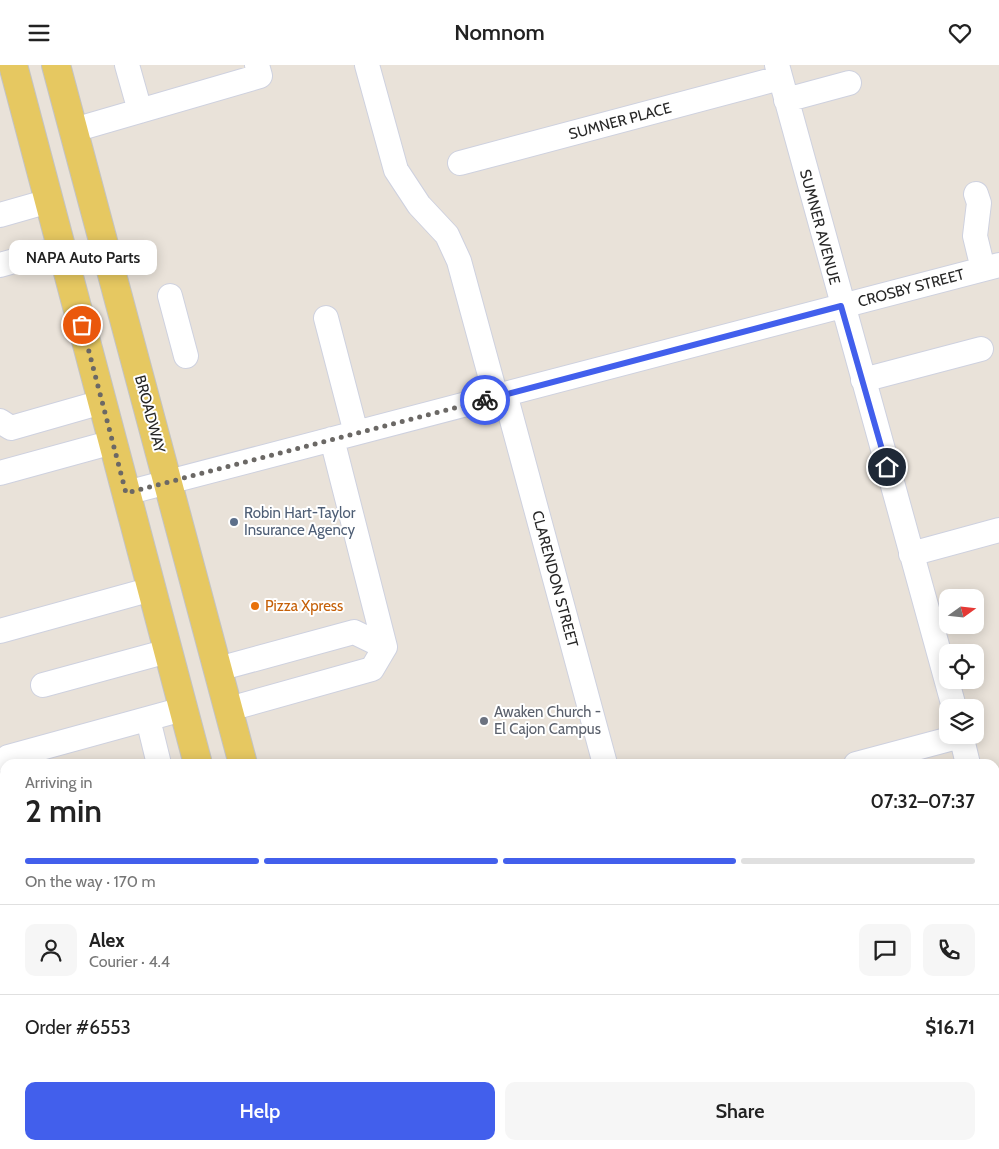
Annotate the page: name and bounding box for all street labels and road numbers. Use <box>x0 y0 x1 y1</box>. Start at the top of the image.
street label: SUMNER PLACE <box>567 99 673 143</box>
street label: SUMNER AVENUE <box>796 167 844 287</box>
street label: CROSBY STREET <box>856 265 966 311</box>
street label: BROADWAY <box>131 373 169 455</box>
street label: CLARENDON STREET <box>528 509 582 649</box>

